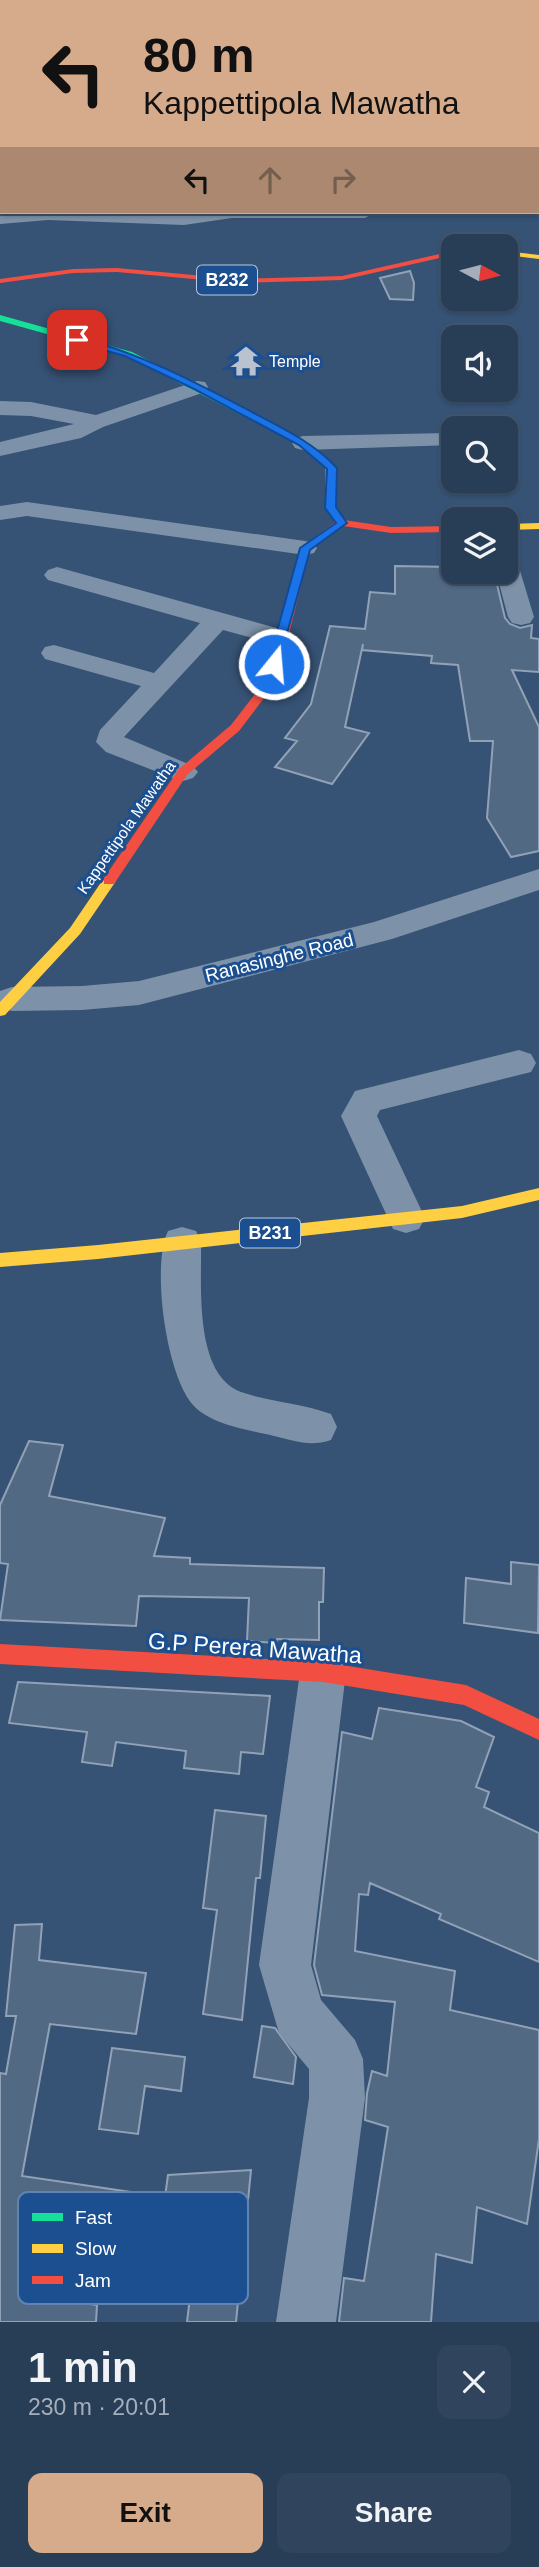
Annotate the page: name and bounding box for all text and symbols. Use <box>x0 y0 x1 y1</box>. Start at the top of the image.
icon: left <box>28 28 119 119</box>
text: 80 m <box>143 28 255 82</box>
text: Kappettipola Mawatha <box>143 85 460 121</box>
icon: left <box>178 161 216 199</box>
icon: ahead <box>251 161 289 199</box>
icon: right <box>324 161 362 199</box>
north arrow <box>441 234 518 312</box>
map controls <box>441 234 518 584</box>
road number: B232 <box>197 266 257 294</box>
pin <box>47 310 107 370</box>
icon: arrive <box>58 321 96 359</box>
button: sound <box>441 325 518 402</box>
temple icon: Temple <box>229 344 263 378</box>
place label: Temple <box>269 353 321 370</box>
button: search <box>441 416 518 493</box>
button: layers <box>441 507 518 584</box>
position arrow <box>237 627 311 701</box>
street label: Kappettipola Mawatha <box>74 757 179 897</box>
street label: Ranasinghe Road <box>203 929 355 986</box>
road number: B231 <box>240 1218 300 1248</box>
street label: G.P Perera Mawatha <box>147 1628 363 1668</box>
legend <box>18 2192 248 2304</box>
text: Fast <box>75 2207 113 2228</box>
text: Slow <box>75 2238 116 2259</box>
text: Jam <box>75 2270 111 2291</box>
text: 1 min <box>28 2344 138 2391</box>
button: close <box>437 2345 511 2419</box>
text: 230 m · 20:01 <box>28 2394 170 2420</box>
button: Exit <box>28 2473 263 2553</box>
button: Share <box>277 2473 511 2553</box>

